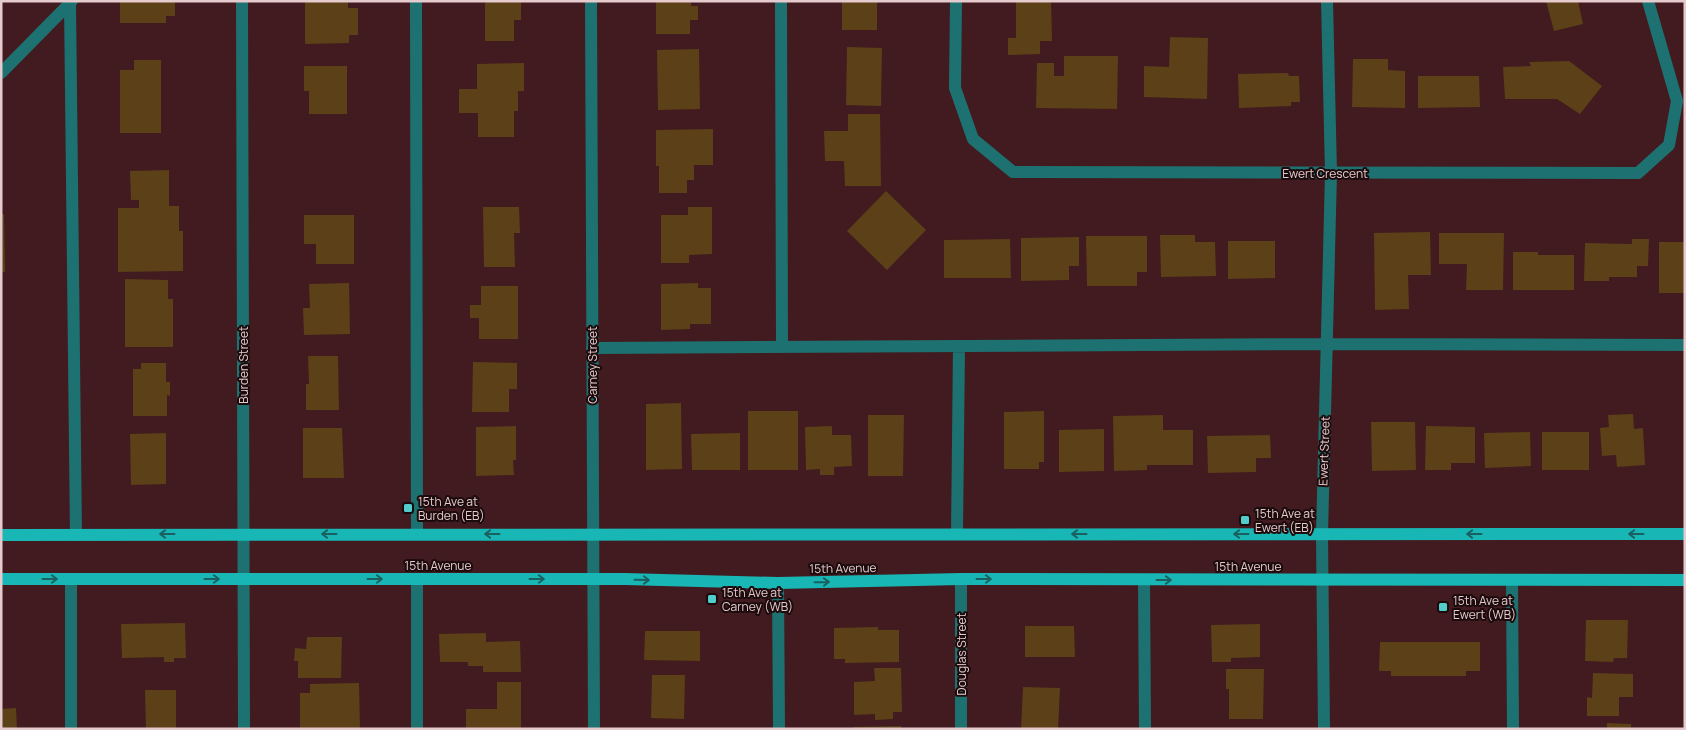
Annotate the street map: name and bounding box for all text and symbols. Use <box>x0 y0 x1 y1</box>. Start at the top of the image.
street label: Ewert Crescent <box>1282 165 1368 182</box>
street label: Burden Street <box>235 326 252 404</box>
street label: Carney Street <box>584 326 601 404</box>
street label: Ewert Street <box>1314 416 1334 486</box>
place label: 15th Ave at Burden (EB) <box>418 493 485 524</box>
marker: 15th Ave at Burden (EB) <box>402 502 414 514</box>
place label: 15th Ave at Ewert (EB) <box>1255 505 1315 536</box>
marker: 15th Ave at Ewert (EB) <box>1239 514 1251 526</box>
one-way arrow <box>321 529 338 539</box>
one-way arrow <box>484 529 500 539</box>
one-way arrow <box>1071 529 1087 539</box>
one-way arrow <box>1233 529 1250 539</box>
one-way arrow <box>1466 529 1482 539</box>
one-way arrow <box>1628 529 1644 539</box>
one-way arrow <box>159 530 175 539</box>
street label: 15th Avenue <box>404 557 472 574</box>
street label: 15th Avenue <box>1214 558 1282 575</box>
street label: 15th Avenue <box>809 559 877 577</box>
one-way arrow <box>42 574 58 584</box>
one-way arrow <box>204 574 220 584</box>
one-way arrow <box>366 574 383 584</box>
one-way arrow <box>529 574 545 584</box>
one-way arrow <box>976 574 992 584</box>
one-way arrow <box>634 575 650 585</box>
one-way arrow <box>1156 575 1172 585</box>
one-way arrow <box>813 577 829 587</box>
place label: 15th Ave at Carney (WB) <box>722 584 793 615</box>
place label: 15th Ave at Ewert (WB) <box>1453 592 1516 623</box>
marker: 15th Ave at Carney (WB) <box>706 593 718 605</box>
marker: 15th Ave at Ewert (WB) <box>1437 601 1449 613</box>
street label: Douglas Street <box>953 612 970 695</box>

